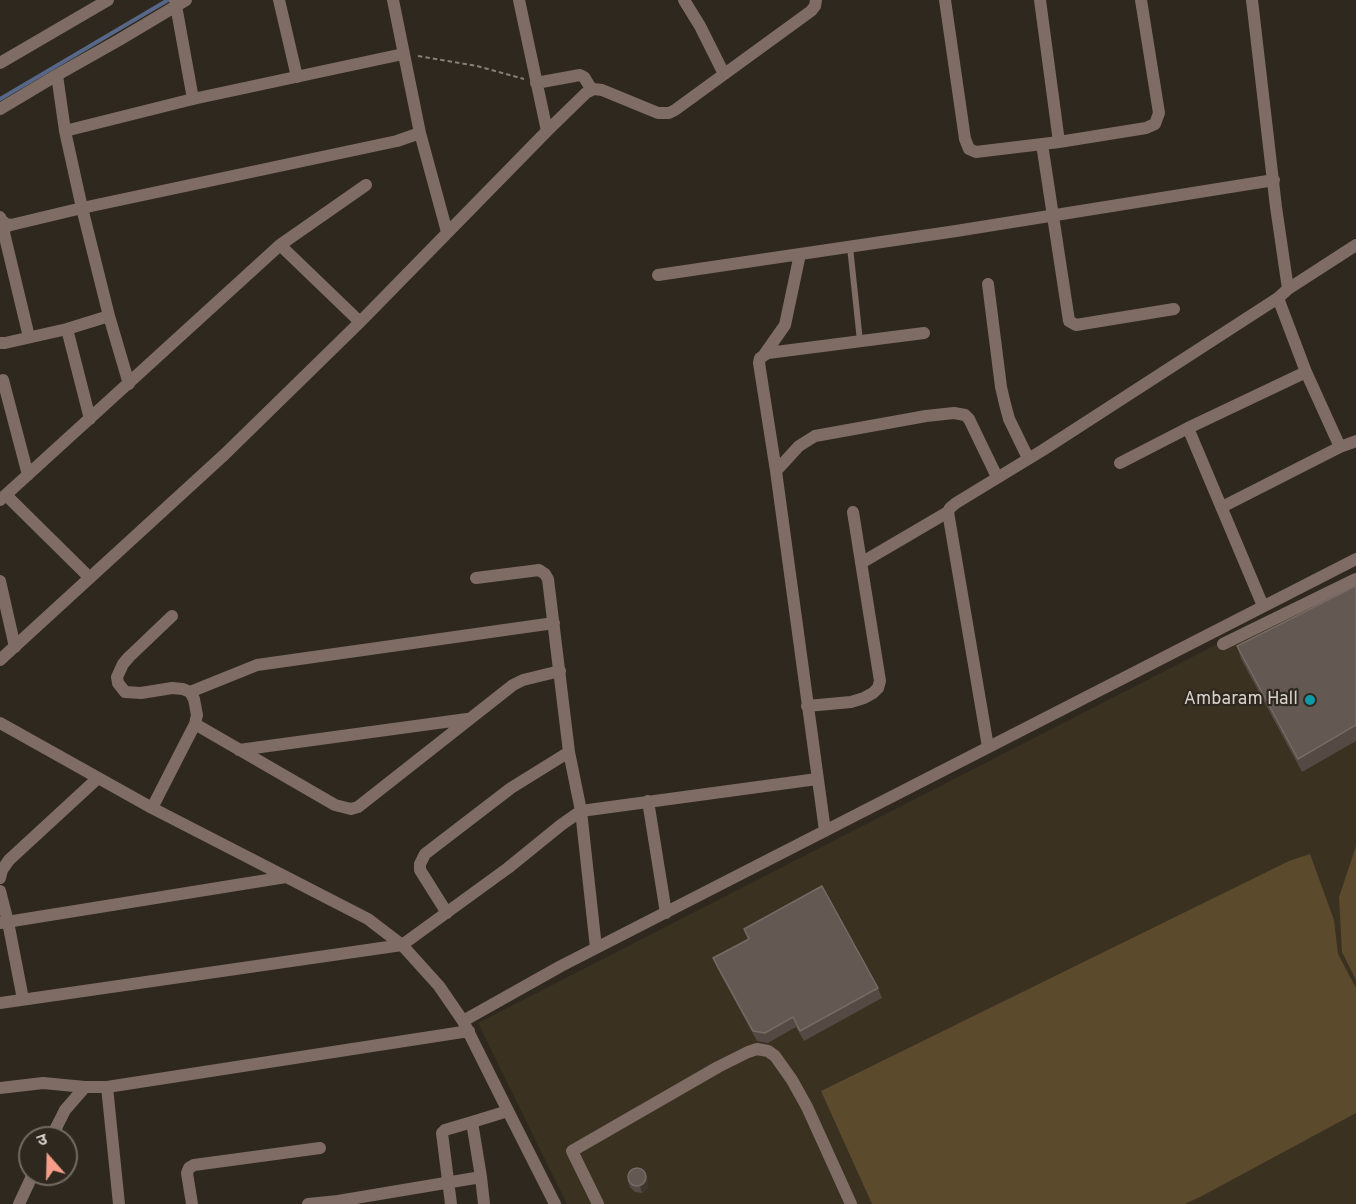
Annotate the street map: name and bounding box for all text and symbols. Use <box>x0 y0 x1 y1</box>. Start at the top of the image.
place label: Ambaram Hall <box>1184 689 1298 711</box>
marker: Ambaram Hall <box>1303 693 1317 707</box>
north arrow <box>18 1126 78 1186</box>
text: उ <box>35 1130 50 1152</box>

